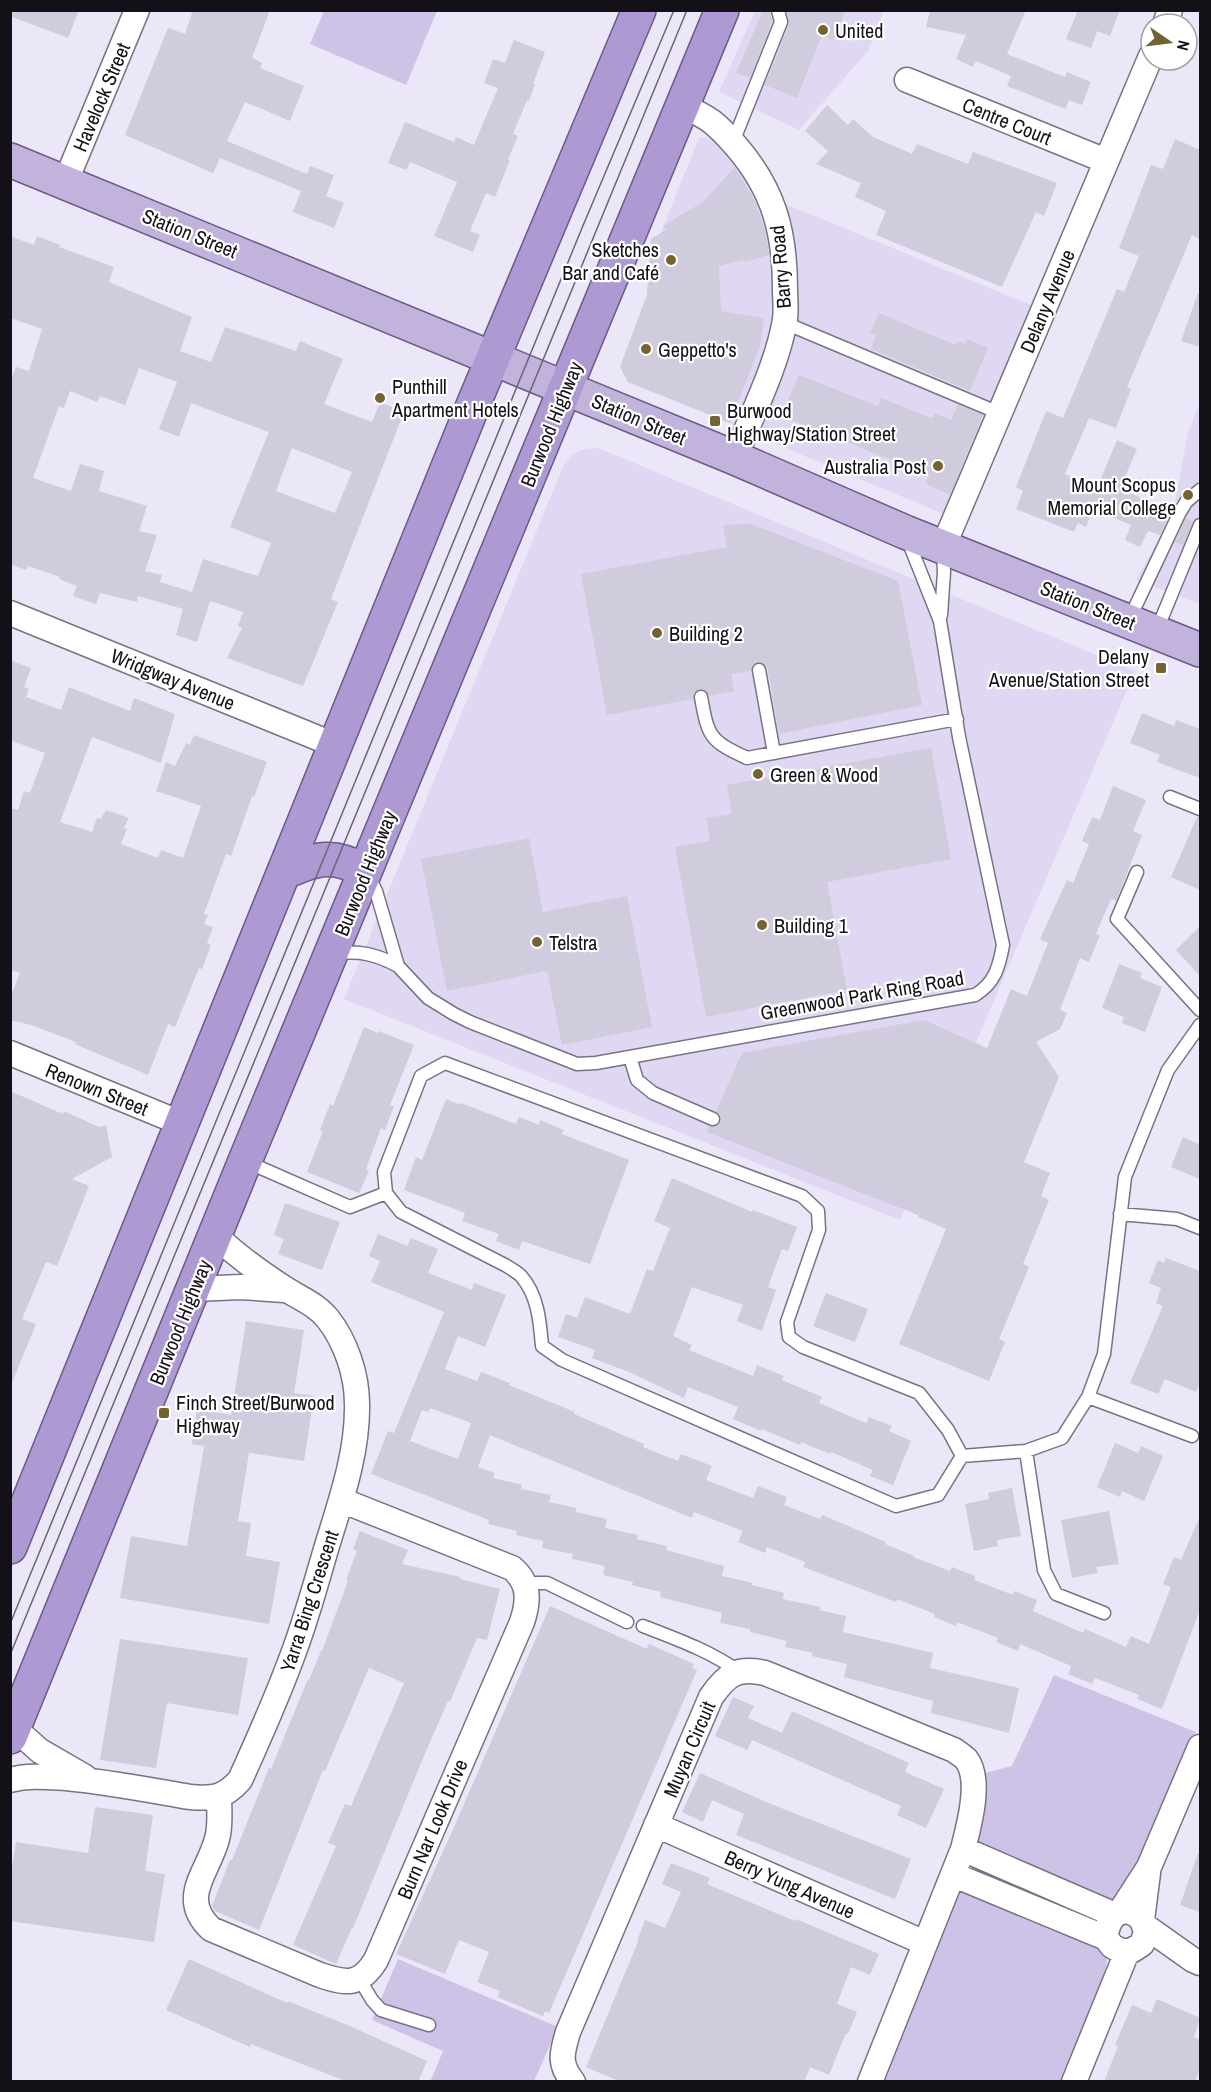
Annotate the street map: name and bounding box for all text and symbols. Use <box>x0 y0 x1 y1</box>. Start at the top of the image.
north arrow <box>1139 12 1199 72</box>
place label: United <box>835 17 883 44</box>
marker: United <box>816 23 830 37</box>
street label: Havelock Street <box>66 38 136 156</box>
text: N <box>1172 38 1195 53</box>
street label: Centre Court <box>958 91 1056 151</box>
street label: Station Street <box>138 202 242 264</box>
street label: Barry Road <box>763 225 797 309</box>
place label: Sketches Bar and Café <box>562 236 659 286</box>
street label: Delany Avenue <box>1013 245 1081 357</box>
marker: Sketches Bar and Café <box>664 253 678 267</box>
place label: Geppetto's <box>658 336 737 363</box>
marker: Geppetto's <box>639 342 653 356</box>
street label: Burwood Highway <box>514 357 589 491</box>
place label: Punthill Apartment Hotels <box>391 373 519 423</box>
street label: Station Street <box>588 387 691 451</box>
marker: Punthill Apartment Hotels <box>373 391 387 405</box>
place label: Burwood Highway/Station Street <box>727 397 896 447</box>
marker: Burwood Highway/Station Street <box>708 414 722 428</box>
place label: Australia Post <box>823 453 926 480</box>
marker: Australia Post <box>931 459 945 473</box>
place label: Mount Scopus Memorial College <box>1048 471 1176 521</box>
marker: Mount Scopus Memorial College <box>1181 488 1195 502</box>
street label: Station Street <box>1036 574 1140 636</box>
place label: Building 2 <box>669 620 743 647</box>
marker: Building 2 <box>650 626 664 640</box>
street label: Wridgway Avenue <box>107 642 239 716</box>
place label: Delany Avenue/Station Street <box>988 643 1150 693</box>
marker: Delany Avenue/Station Street <box>1154 661 1168 675</box>
place label: Green & Wood <box>770 761 878 788</box>
marker: Green & Wood <box>751 767 765 781</box>
street label: Burwood Highway <box>328 806 403 940</box>
place label: Building 1 <box>774 912 848 939</box>
marker: Building 1 <box>755 918 769 932</box>
place label: Telstra <box>549 929 597 956</box>
marker: Telstra <box>530 935 544 949</box>
street label: Greenwood Park Ring Road <box>758 964 966 1026</box>
street label: Renown Street <box>42 1056 153 1122</box>
street label: Burwood Highway <box>143 1255 218 1389</box>
place label: Finch Street/Burwood Highway <box>176 1389 335 1439</box>
marker: Finch Street/Burwood Highway <box>157 1406 171 1420</box>
street label: Yarra Bing Crescent <box>273 1526 345 1675</box>
street label: Muyan Circuit <box>657 1696 722 1801</box>
street label: Burn Nar Look Drive <box>390 1755 474 1903</box>
street label: Berry Yung Avenue <box>721 1843 859 1925</box>

